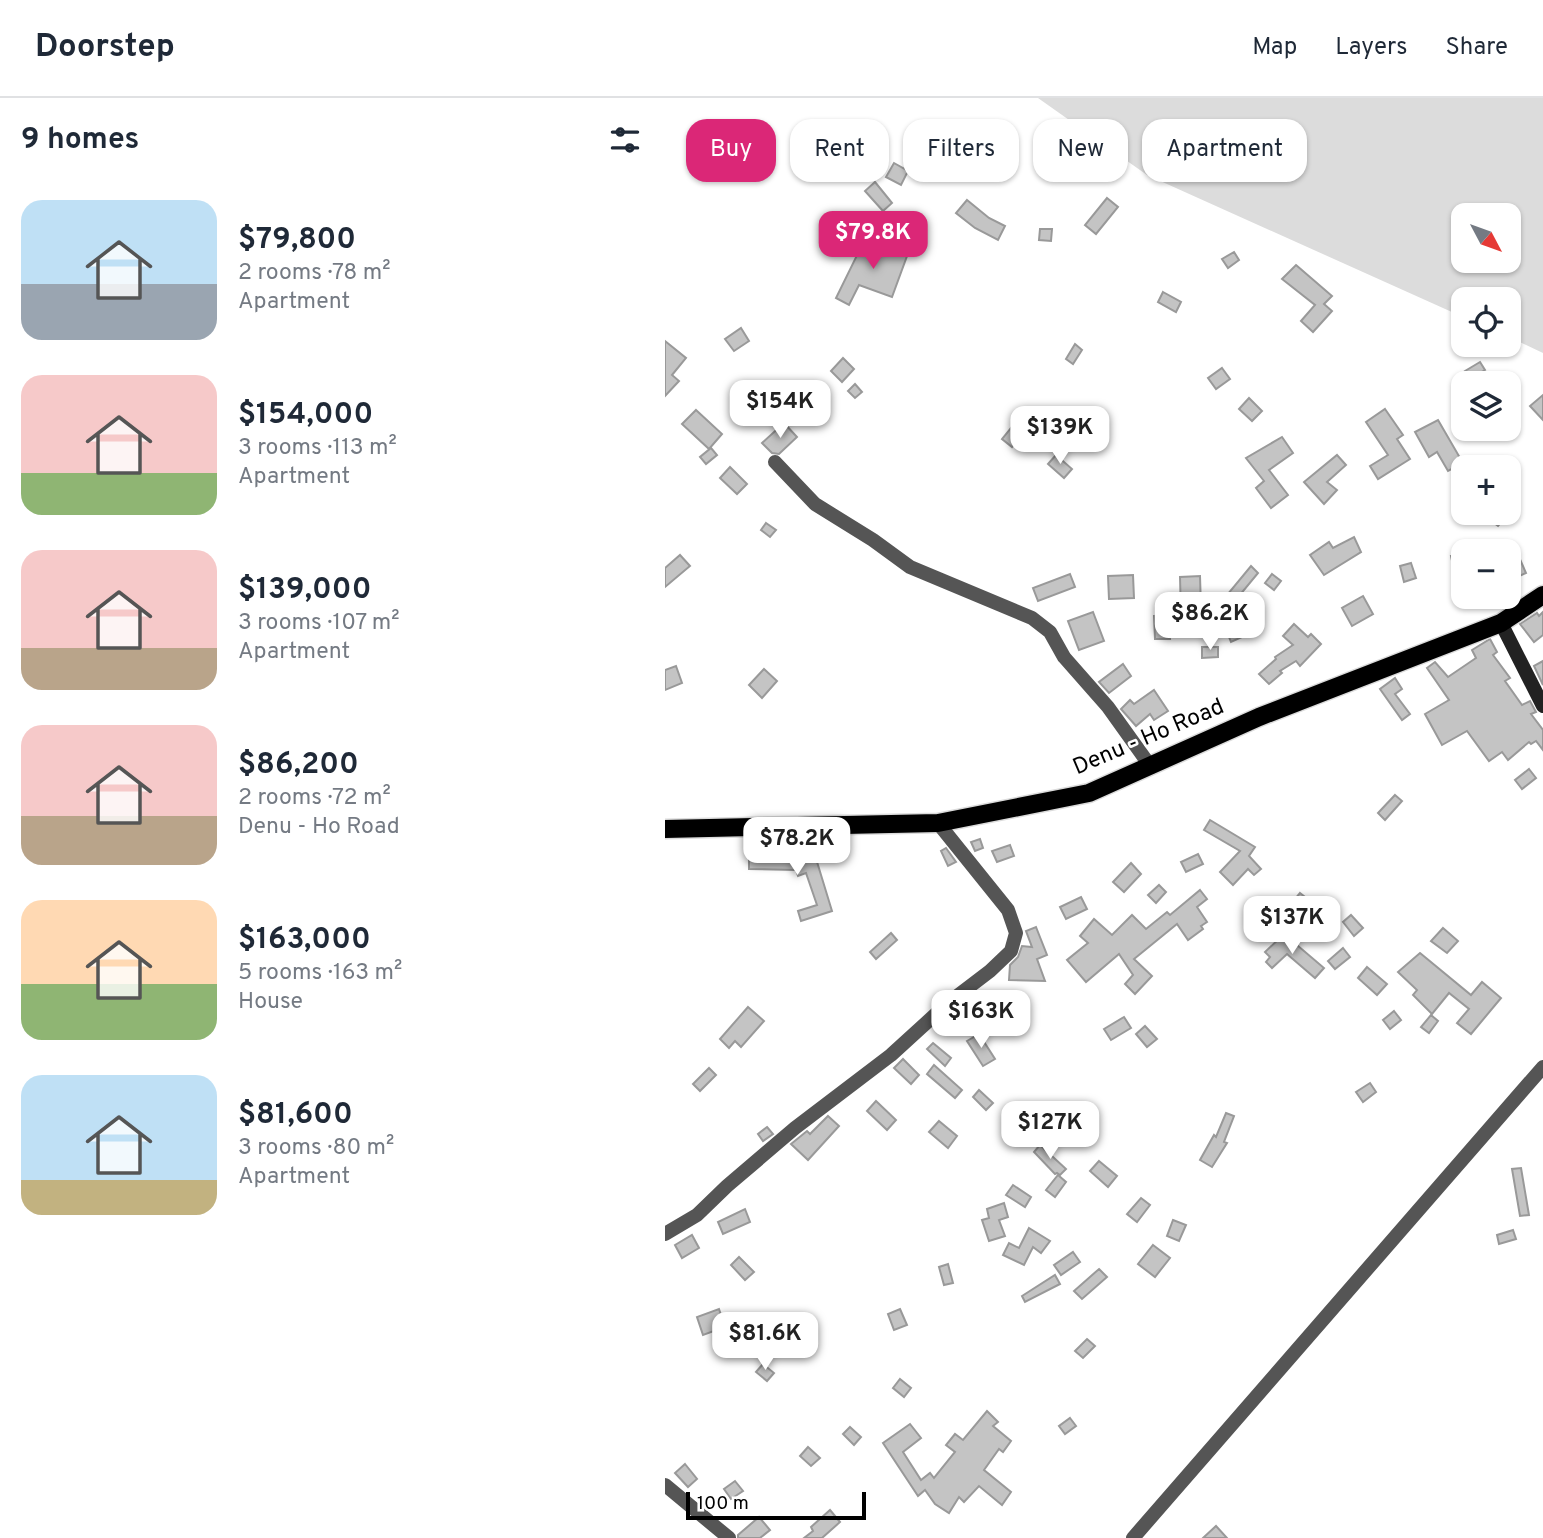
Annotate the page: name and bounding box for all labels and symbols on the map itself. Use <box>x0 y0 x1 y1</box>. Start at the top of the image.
north arrow <box>1451 203 1521 273</box>
pin: $79.8K <box>816 212 930 271</box>
pin: $154K <box>731 380 829 440</box>
pin: $139K <box>1011 406 1109 466</box>
pin: $86.2K <box>1153 592 1267 652</box>
street label: Denu - Ho Road <box>1069 693 1229 783</box>
pin: $78.2K <box>740 818 854 877</box>
pin: $137K <box>1243 896 1341 956</box>
pin: $163K <box>932 990 1030 1050</box>
pin: $127K <box>1001 1102 1099 1161</box>
pin: $81.6K <box>708 1312 822 1372</box>
scale bar <box>686 1489 866 1521</box>

